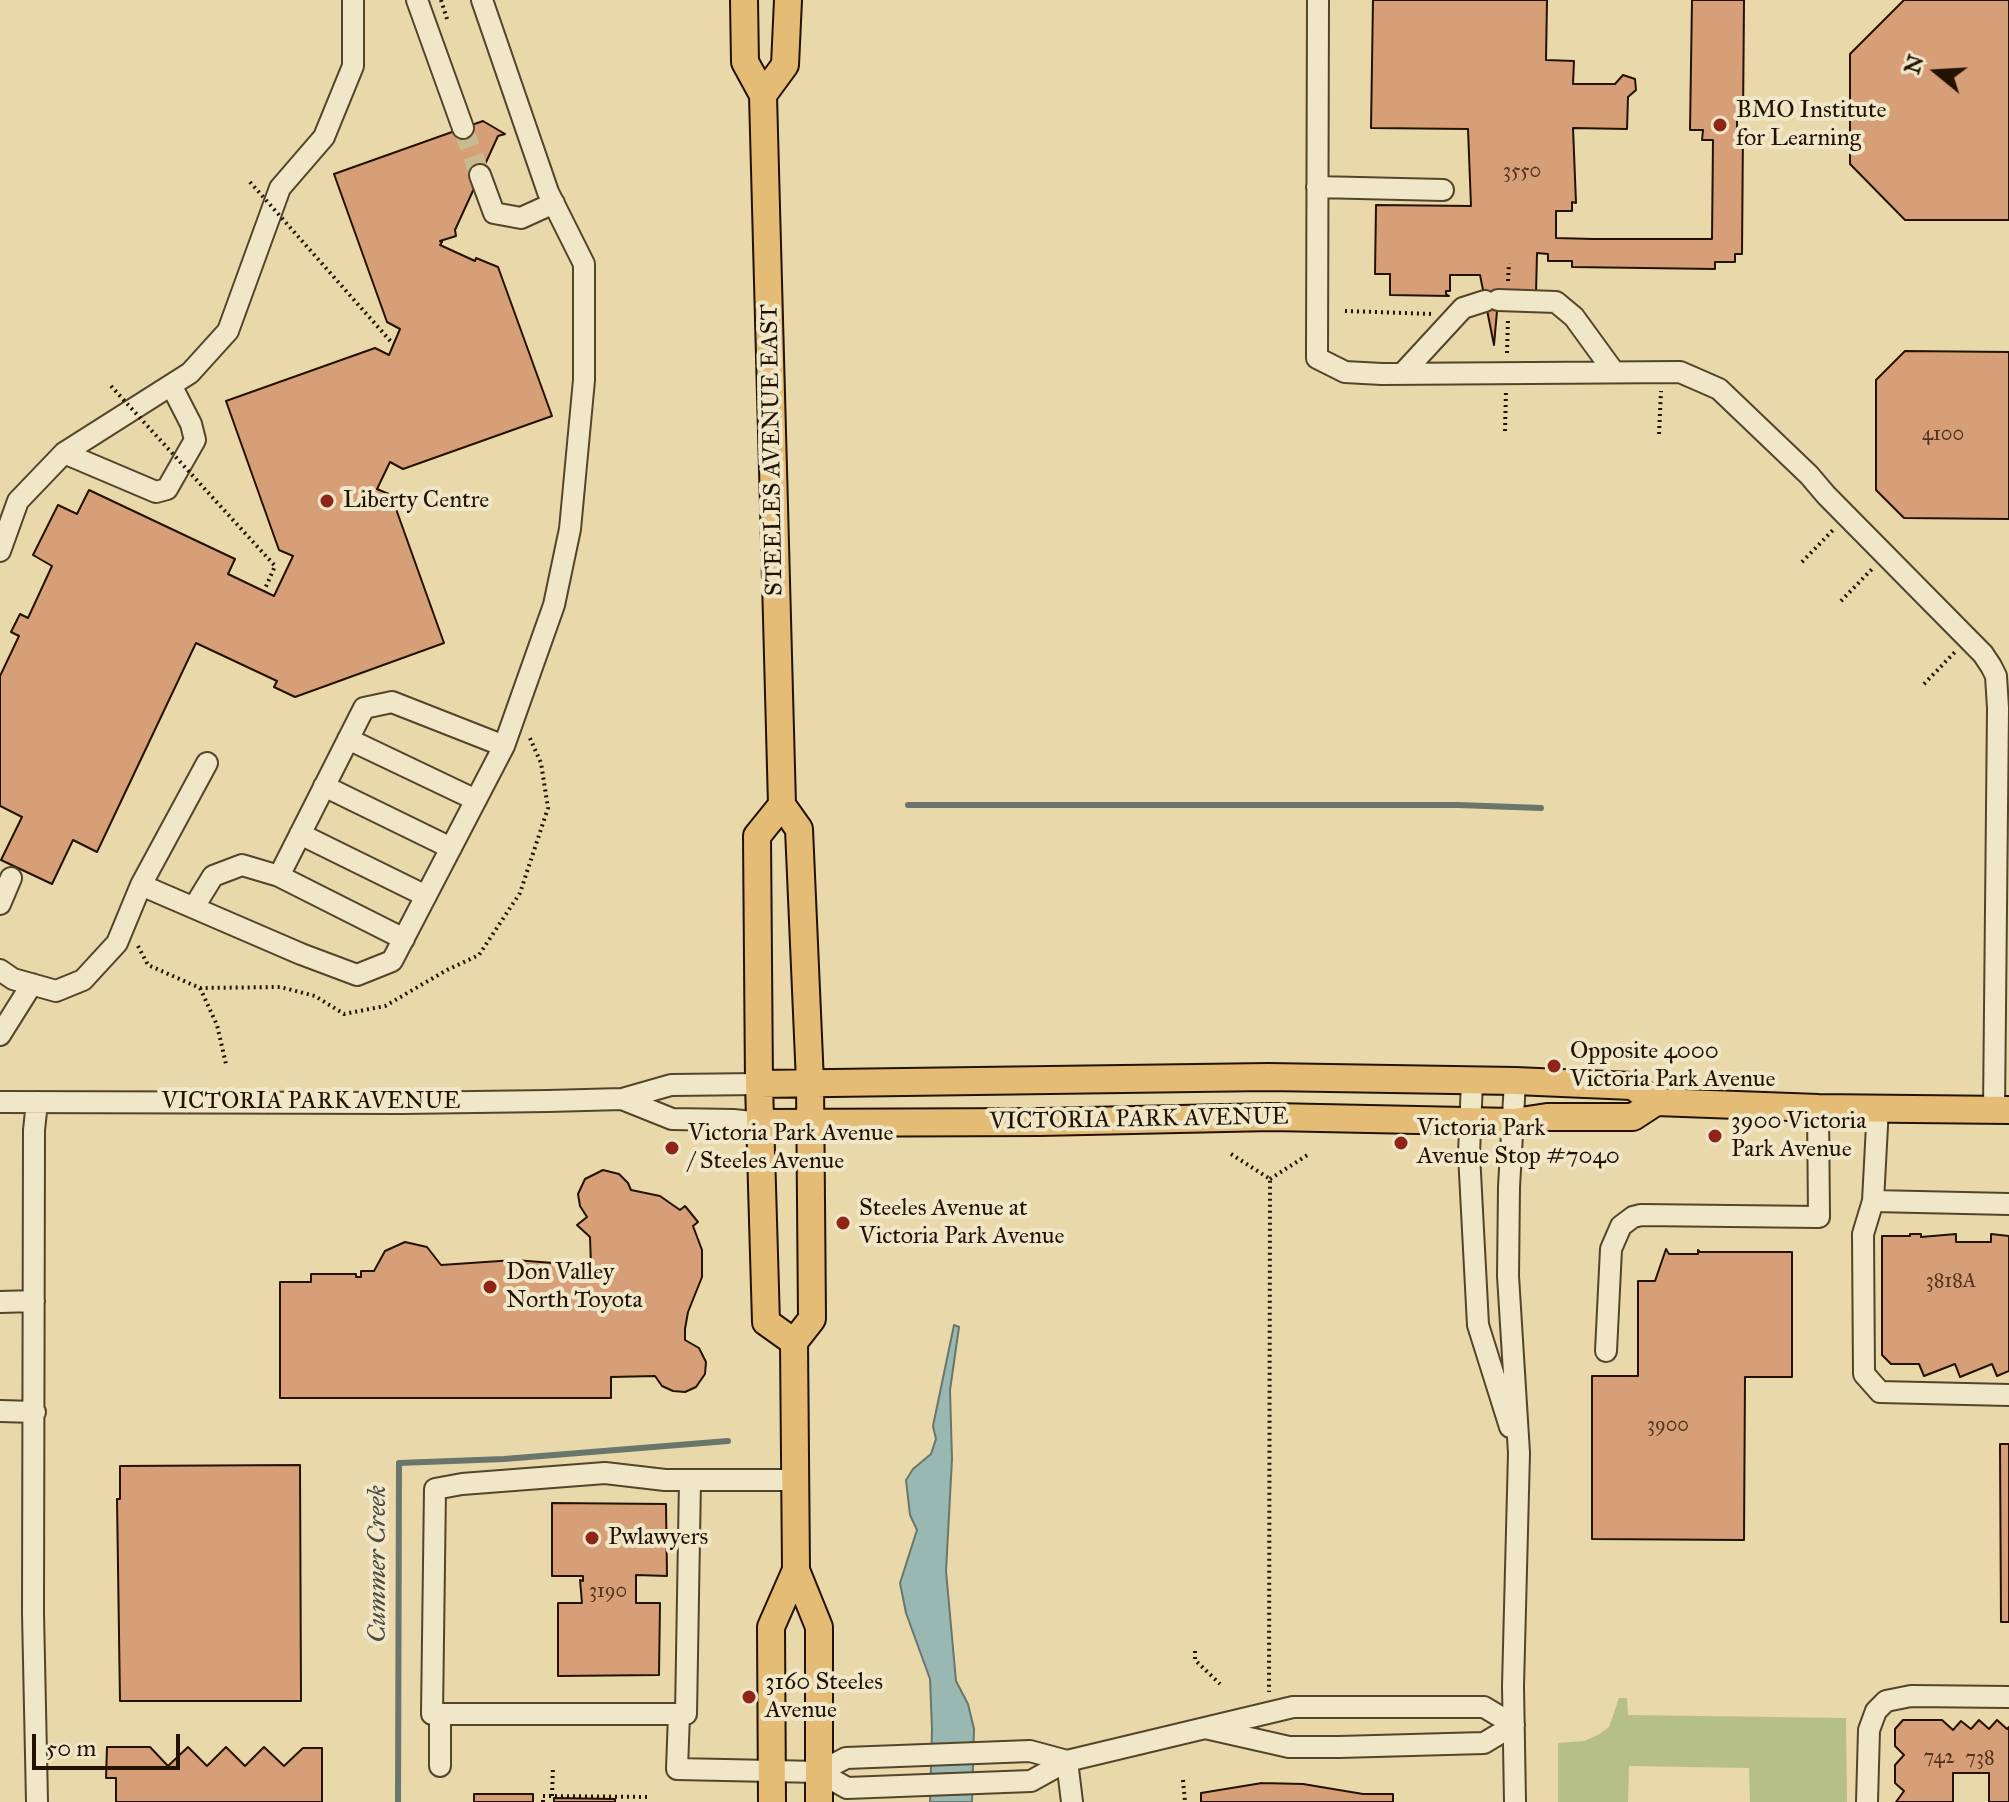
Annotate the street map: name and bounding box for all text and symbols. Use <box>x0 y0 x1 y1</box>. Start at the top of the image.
north arrow <box>1897 32 1977 112</box>
text: N <box>1898 51 1929 77</box>
place label: BMO Institute for Learning <box>1736 97 1886 153</box>
marker: BMO Institute for Learning <box>1711 116 1729 134</box>
house number: 3550 <box>1503 160 1541 184</box>
street label: STEELES AVENUE EAST <box>756 304 790 596</box>
house number: 4100 <box>1922 423 1964 447</box>
place label: Liberty Centre <box>343 487 489 515</box>
marker: Liberty Centre <box>318 492 336 510</box>
place label: Opposite 4000 Victoria Park Avenue <box>1570 1038 1776 1094</box>
marker: Opposite 4000 Victoria Park Avenue <box>1545 1057 1563 1075</box>
street label: VICTORIA PARK AVENUE <box>161 1088 461 1116</box>
street label: VICTORIA PARK AVENUE <box>989 1103 1289 1137</box>
place label: 3900 Victoria Park Avenue <box>1731 1108 1866 1164</box>
place label: Victoria Park Avenue Stop #7040 <box>1417 1115 1620 1171</box>
place label: Victoria Park Avenue / Steeles Avenue <box>688 1120 894 1176</box>
marker: 3900 Victoria Park Avenue <box>1706 1127 1724 1145</box>
marker: Victoria Park Avenue Stop #7040 <box>1392 1134 1410 1152</box>
marker: Victoria Park Avenue / Steeles Avenue <box>663 1139 681 1157</box>
place label: Steeles Avenue at Victoria Park Avenue <box>859 1195 1065 1251</box>
marker: Steeles Avenue at Victoria Park Avenue <box>834 1214 852 1232</box>
place label: Don Valley North Toyota <box>506 1259 643 1315</box>
house number: 3818A <box>1926 1270 1976 1294</box>
marker: Don Valley North Toyota <box>481 1278 499 1296</box>
house number: 3900 <box>1647 1414 1689 1438</box>
water label: Cummer Creek <box>363 1485 395 1643</box>
place label: Pwlawyers <box>608 1524 708 1552</box>
marker: Pwlawyers <box>583 1529 601 1547</box>
house number: 3190 <box>589 1580 627 1604</box>
place label: 3160 Steeles Avenue <box>765 1669 883 1725</box>
marker: 3160 Steeles Avenue <box>740 1688 758 1706</box>
scale bar <box>36 1718 184 1768</box>
text: 50 m <box>46 1733 96 1763</box>
house number: 742 <box>1923 1746 1955 1770</box>
house number: 738 <box>1965 1747 1995 1771</box>

